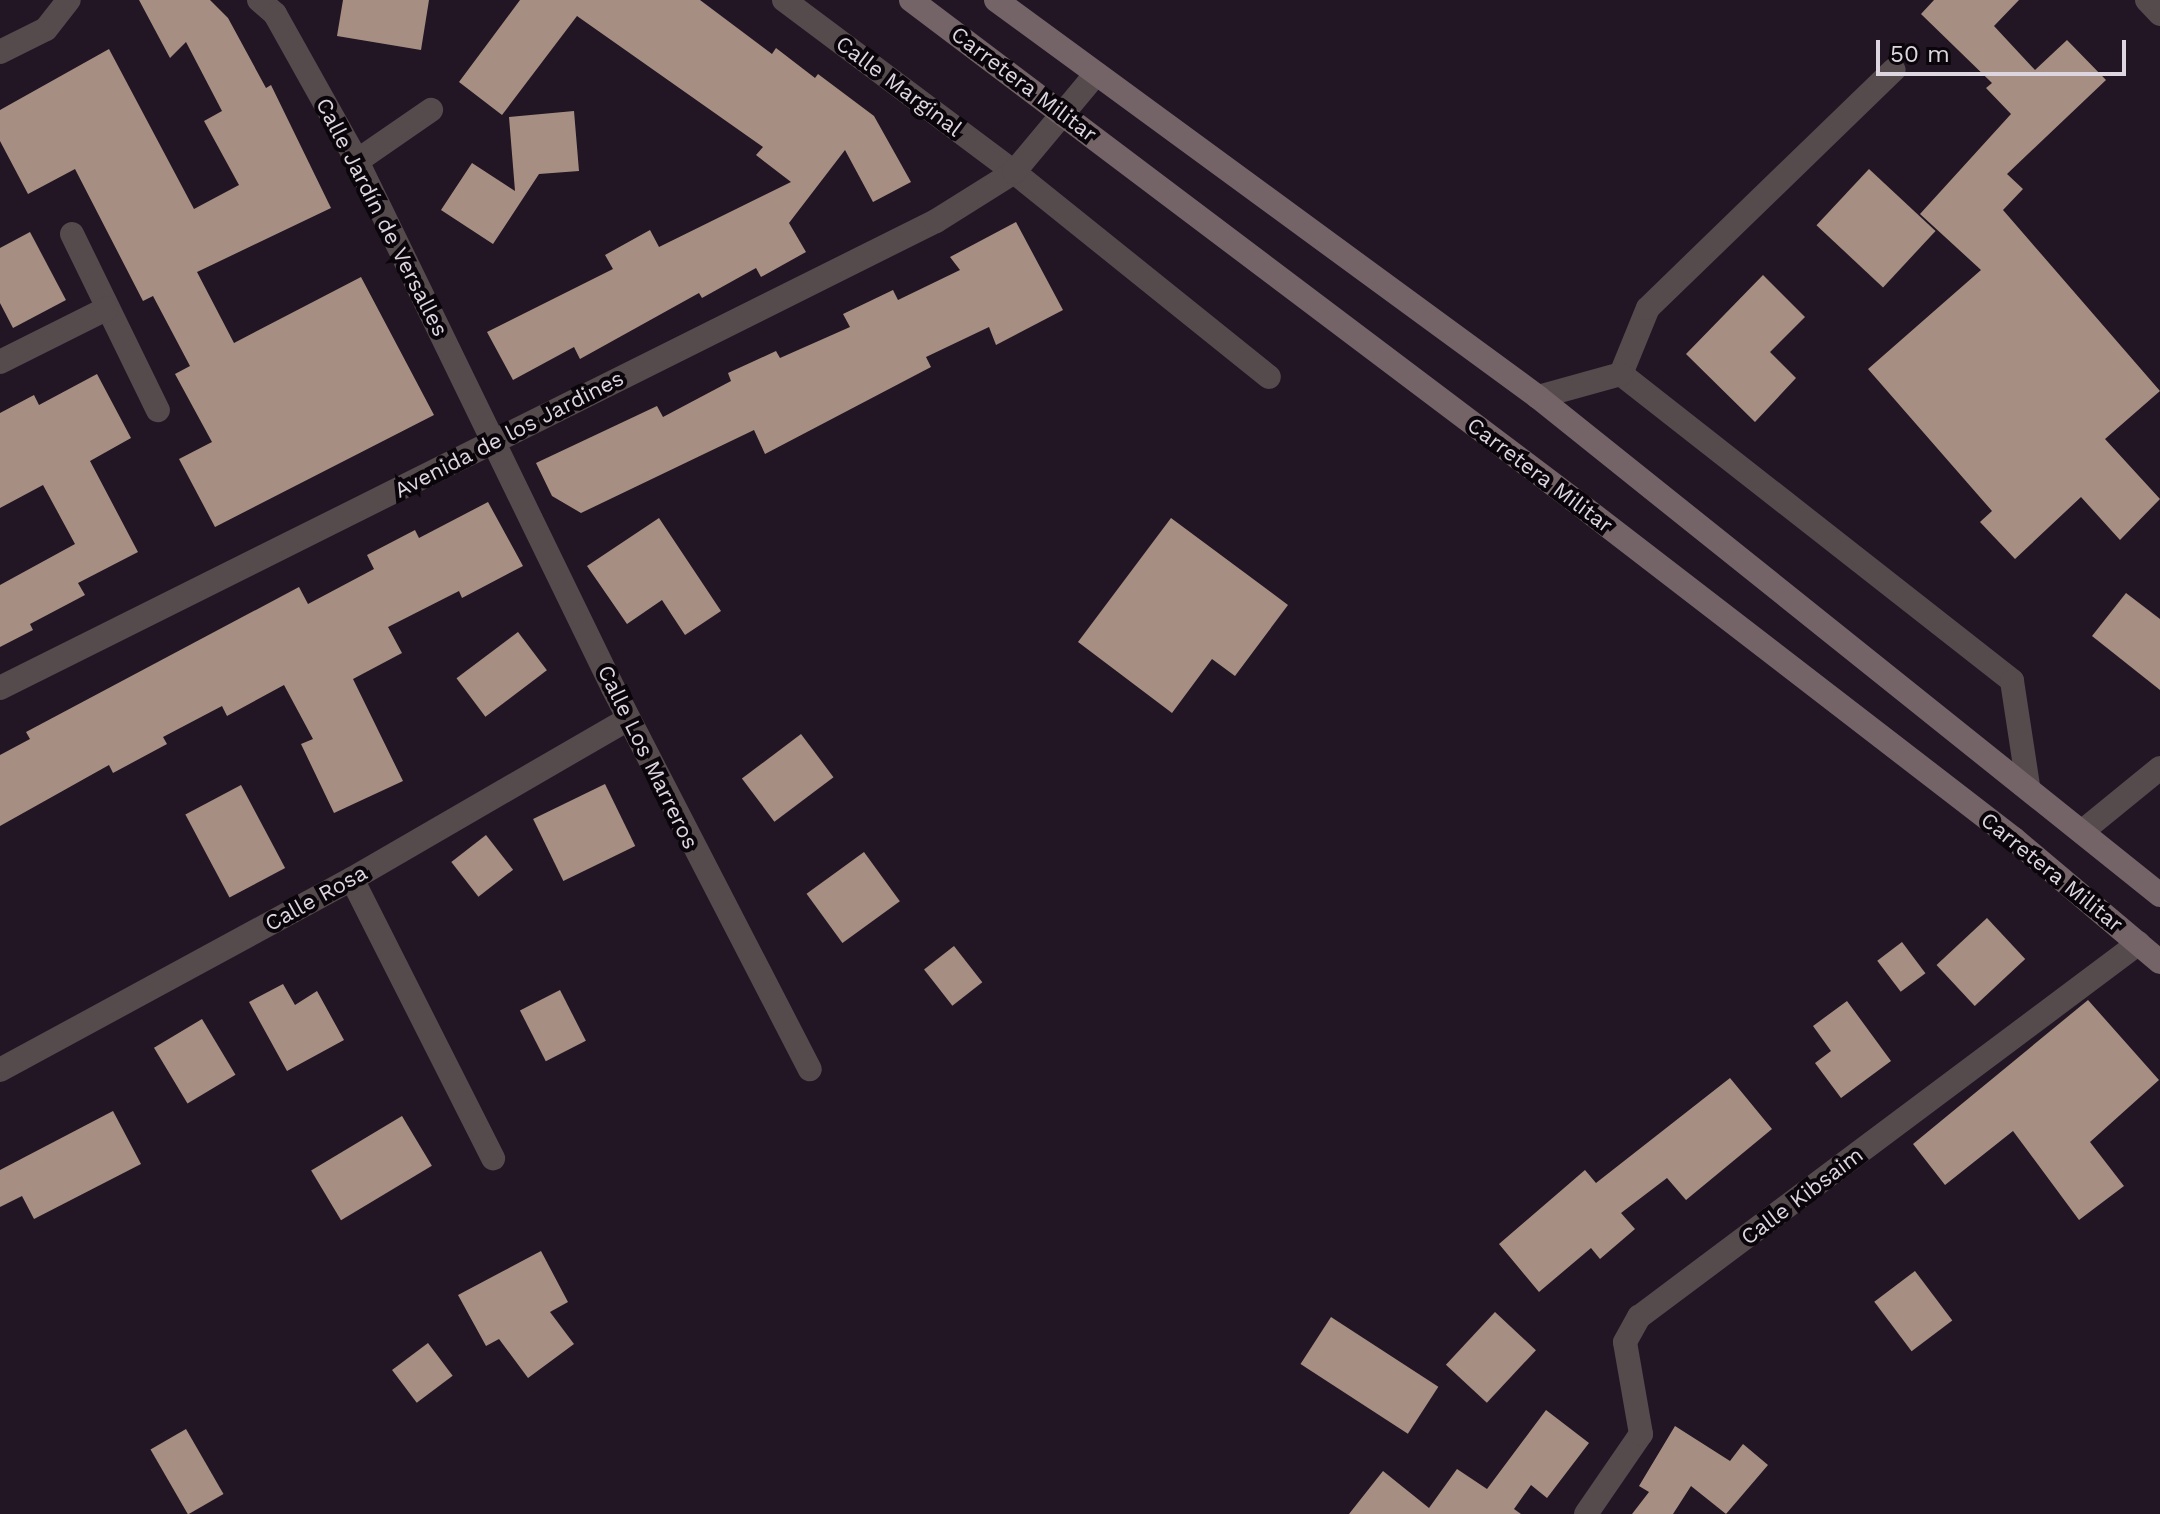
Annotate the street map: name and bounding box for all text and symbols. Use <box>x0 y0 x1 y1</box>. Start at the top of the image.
street label: Carretera Militar <box>946 21 1102 147</box>
scale bar <box>1880 24 2130 74</box>
street label: Calle Marginal <box>831 30 967 142</box>
text: 50 m <box>1890 40 1950 68</box>
street label: Calle Jardín de Versalles <box>310 93 454 341</box>
street label: Avenida de los Jardines <box>389 364 629 504</box>
street label: Carretera Militar <box>1462 412 1618 538</box>
street label: Calle Los Marreros <box>592 661 704 853</box>
street label: Carretera Militar <box>1975 806 2129 938</box>
street label: Calle Rosa <box>260 859 372 937</box>
street label: Calle Kibsaim <box>1736 1141 1868 1251</box>

